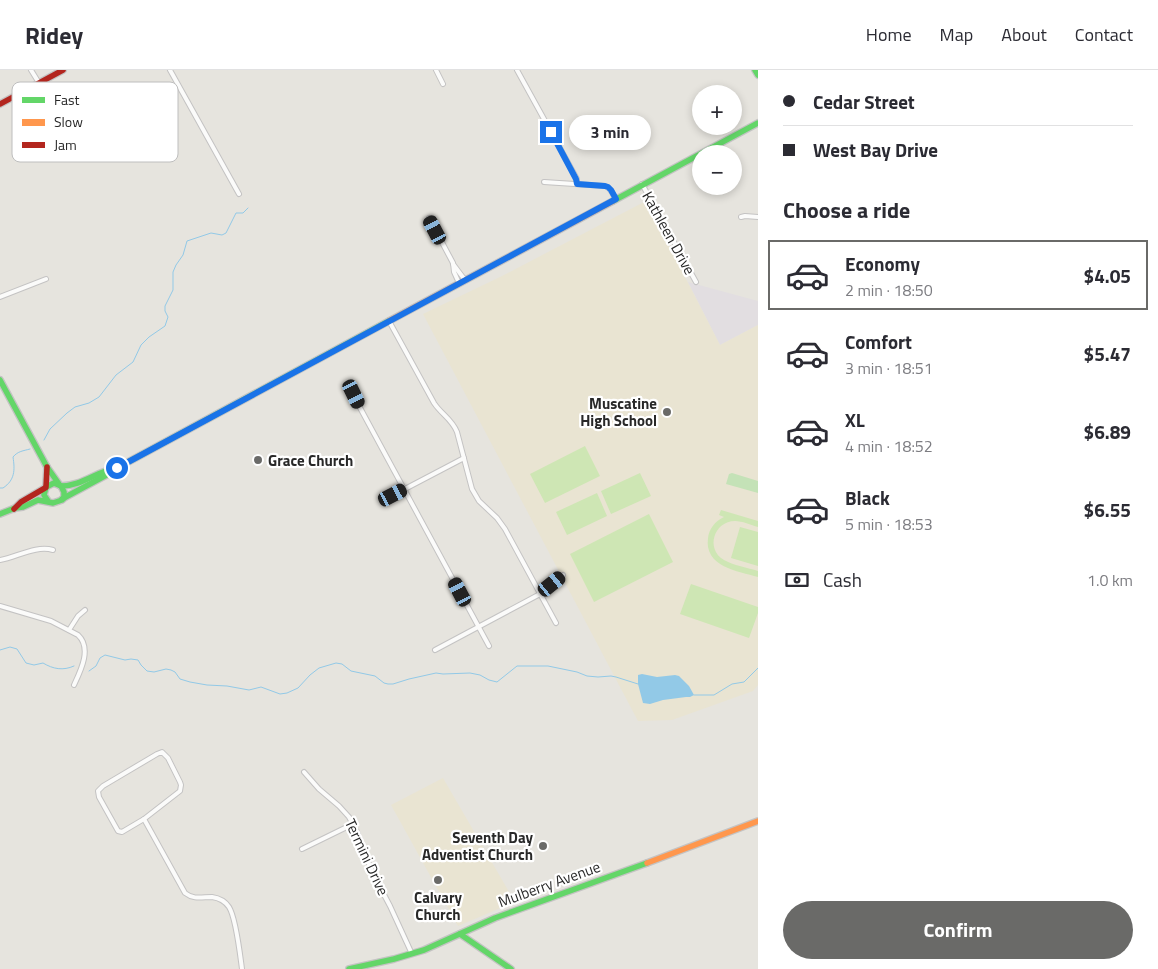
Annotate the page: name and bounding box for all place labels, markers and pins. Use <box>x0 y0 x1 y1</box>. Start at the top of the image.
place label: Muscatine High School <box>580 392 657 432</box>
marker: Muscatine High School <box>661 406 673 418</box>
place label: Grace Church <box>268 449 353 472</box>
marker: Grace Church <box>252 454 264 466</box>
place label: Seventh Day Adventist Church <box>422 826 533 866</box>
marker: Seventh Day Adventist Church <box>537 840 549 852</box>
marker: Calvary Church <box>432 874 444 886</box>
place label: Calvary Church <box>414 886 462 926</box>

